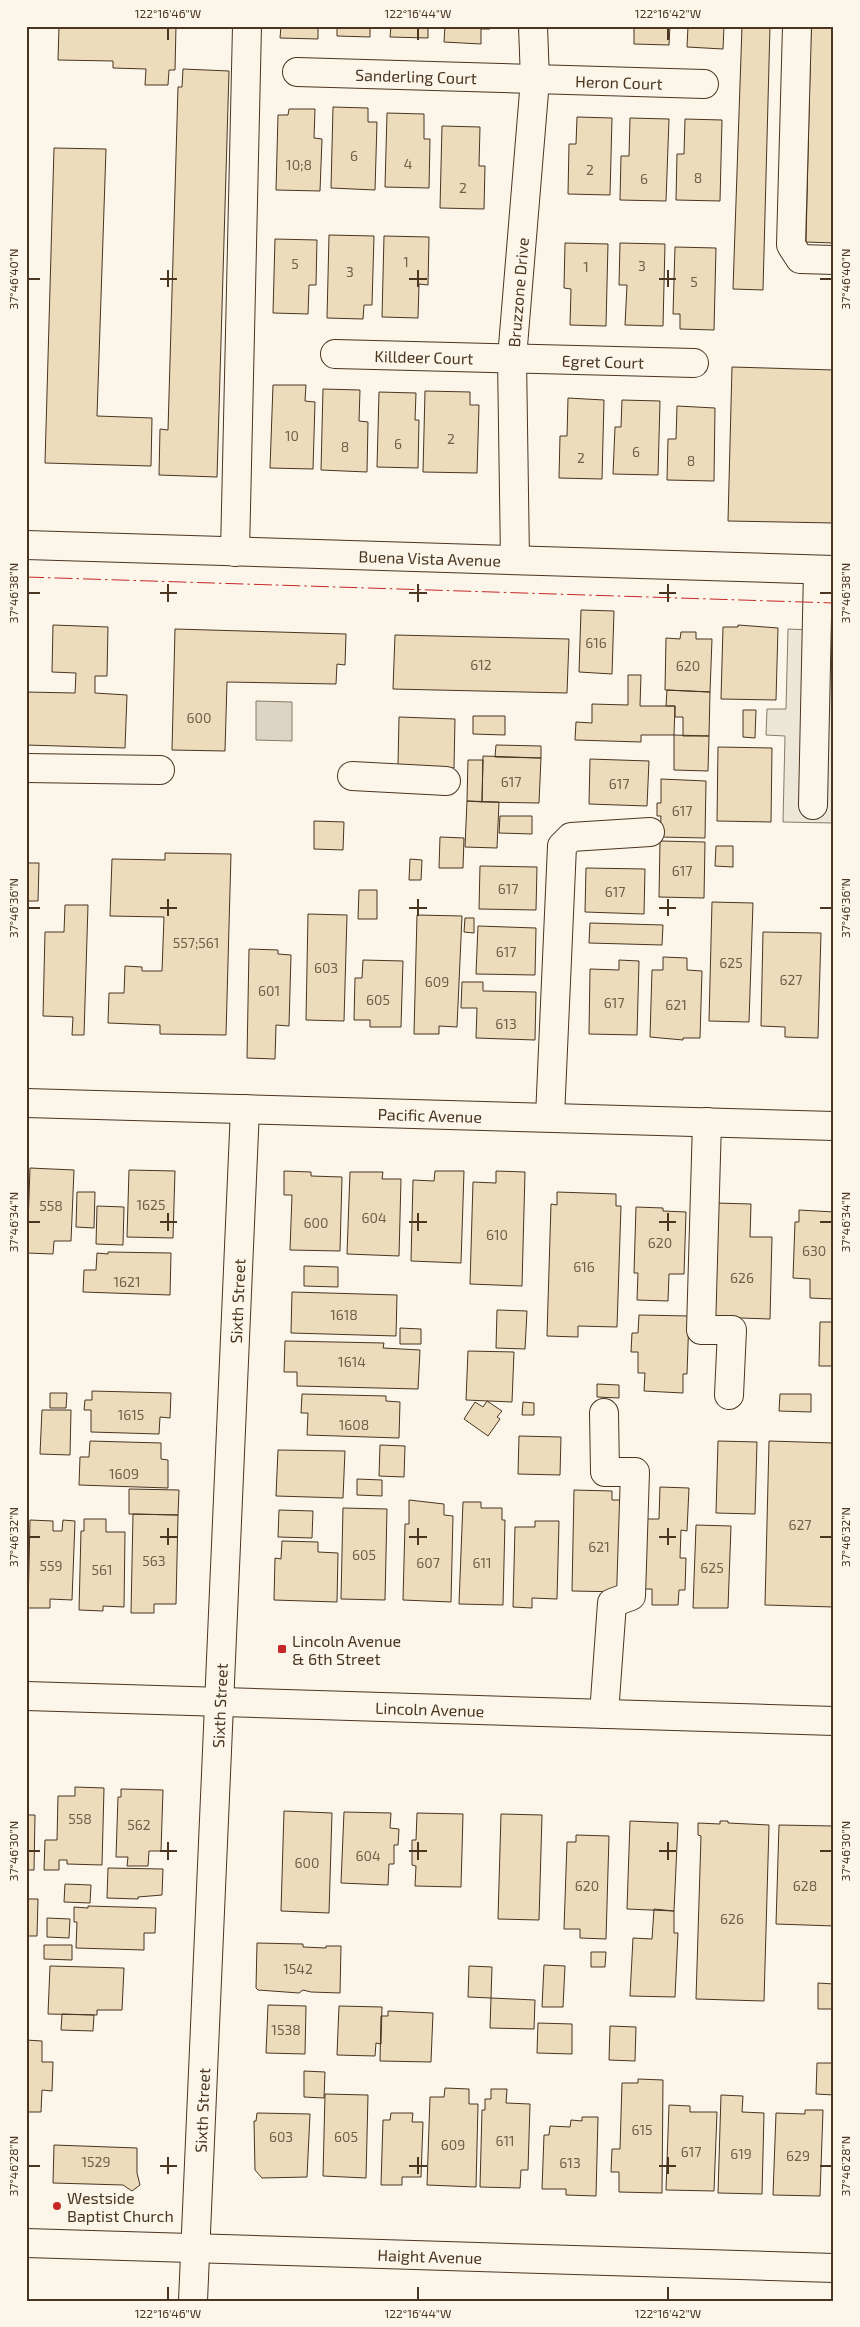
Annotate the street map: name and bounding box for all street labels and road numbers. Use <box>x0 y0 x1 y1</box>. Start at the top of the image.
street label: Sanderling Court <box>355 64 477 87</box>
street label: Heron Court <box>575 71 663 92</box>
street label: Bruzzone Drive <box>503 236 531 348</box>
street label: Killdeer Court <box>374 345 474 367</box>
street label: Egret Court <box>562 350 644 371</box>
street label: Buena Vista Avenue <box>358 546 501 569</box>
street label: Pacific Avenue <box>377 1104 482 1125</box>
street label: Sixth Street <box>225 1258 248 1344</box>
street label: Sixth Street <box>208 1663 230 1748</box>
street label: Lincoln Avenue <box>375 1697 485 1720</box>
street label: Sixth Street <box>190 2067 213 2153</box>
street label: Haight Avenue <box>377 2244 482 2267</box>

